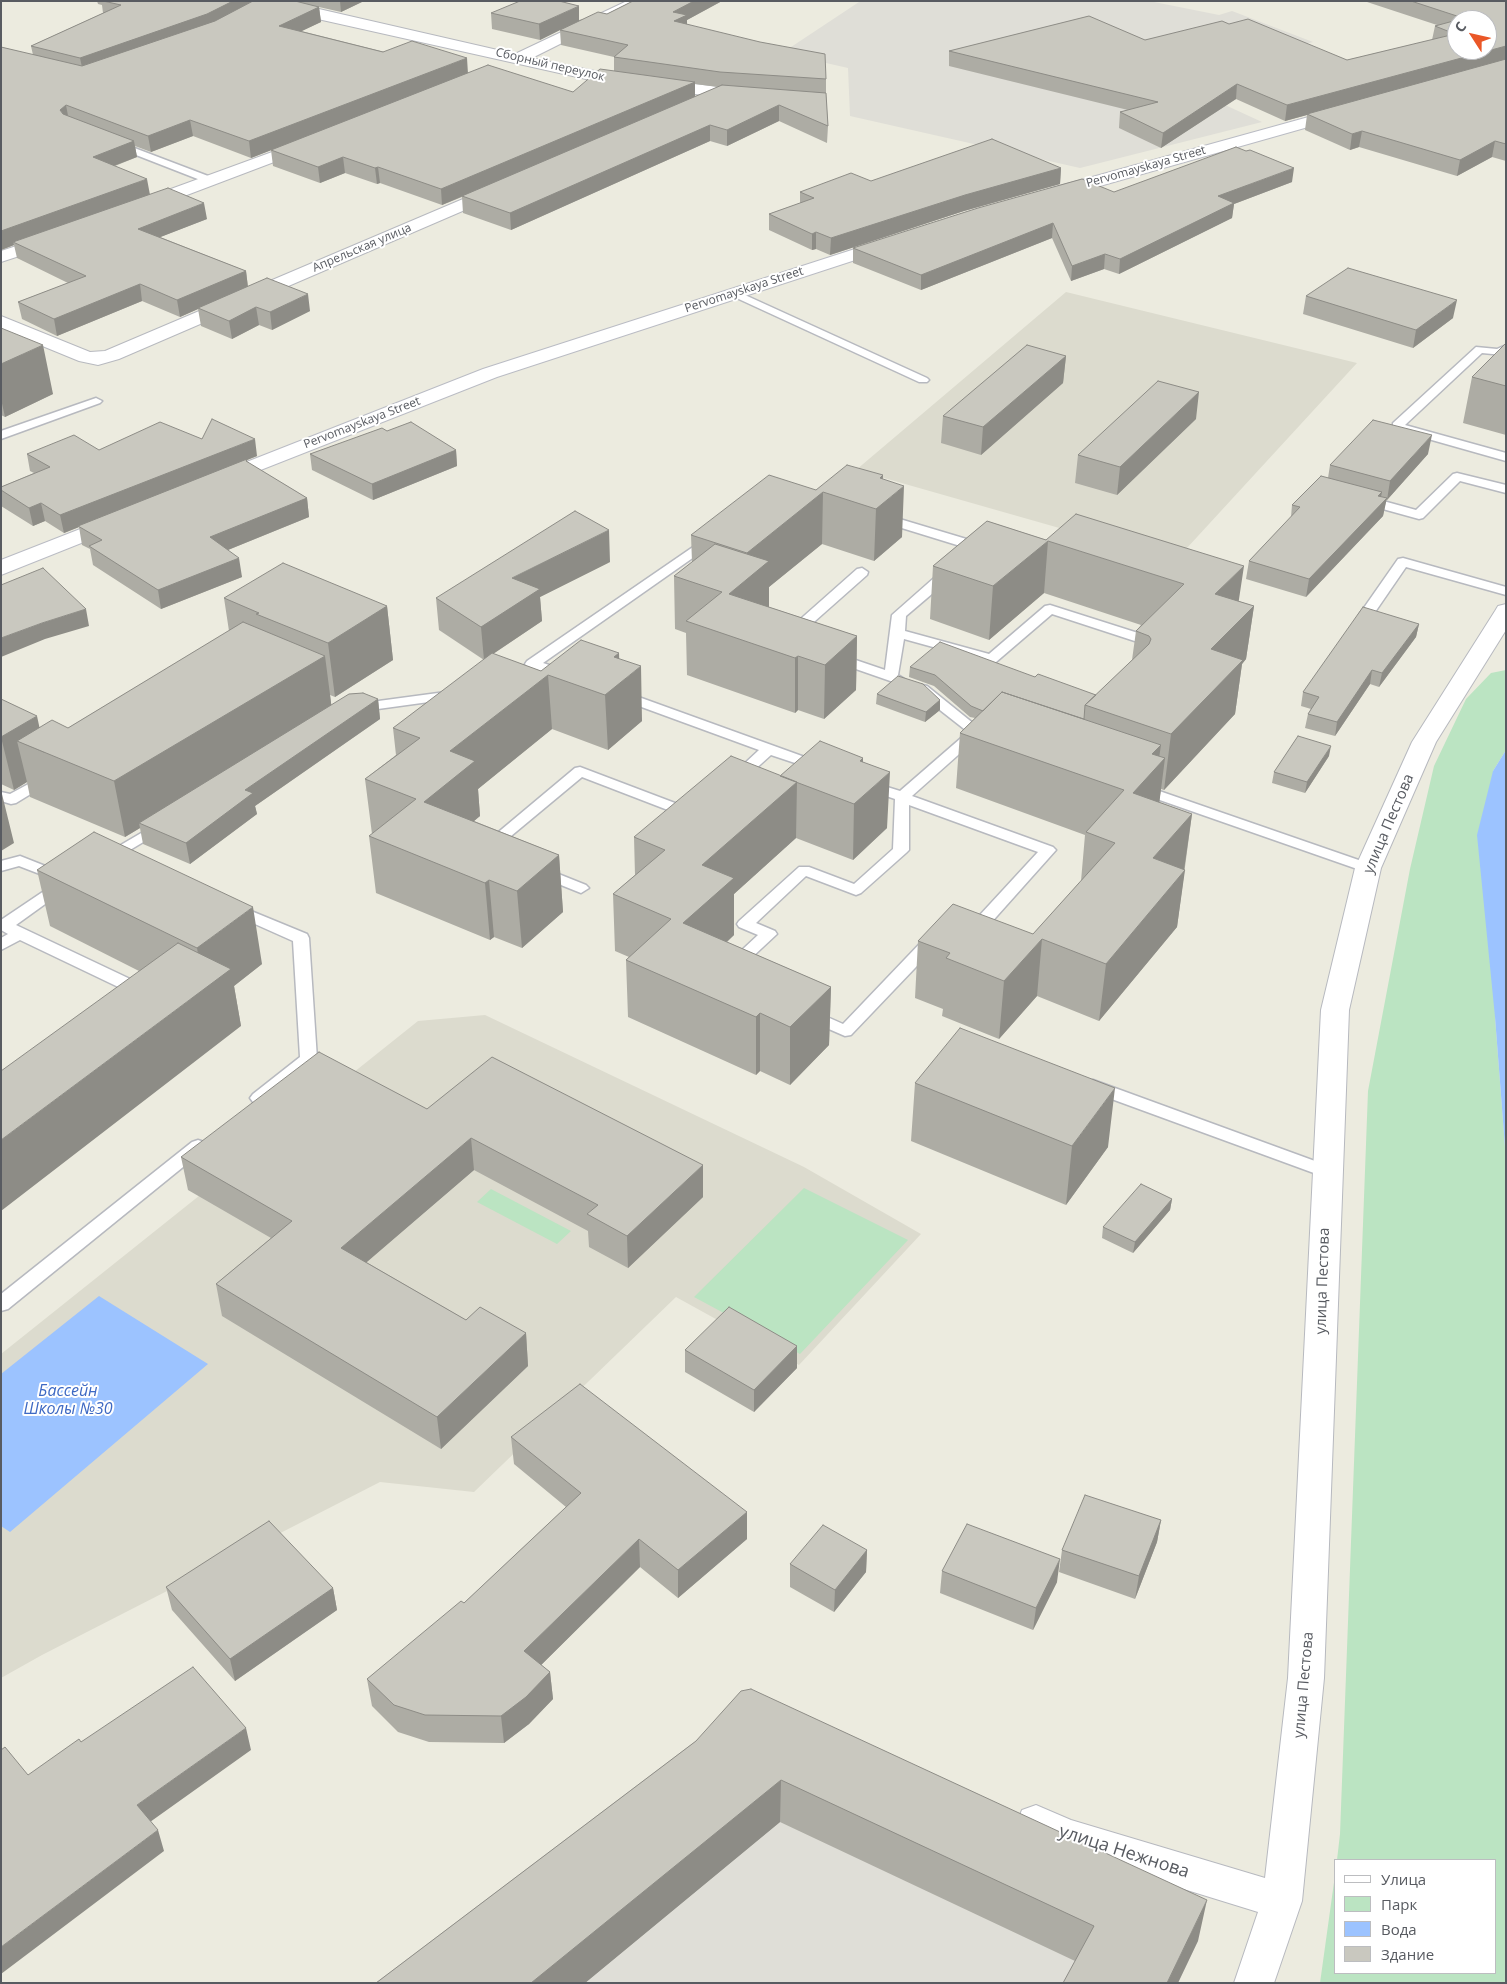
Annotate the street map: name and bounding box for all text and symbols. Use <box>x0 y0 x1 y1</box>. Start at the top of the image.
north arrow <box>1447 10 1497 60</box>
text: С <box>1450 18 1470 36</box>
street label: Сборный переулок <box>494 45 606 85</box>
street label: Pervomayskaya Street <box>1084 143 1208 191</box>
street label: Апрельская улица <box>310 221 414 275</box>
street label: Pervomayskaya Street <box>683 264 805 316</box>
street label: Pervomayskaya Street <box>302 394 422 452</box>
street label: улица Пестова <box>1360 771 1418 877</box>
street label: улица Пестова <box>1312 1227 1334 1335</box>
water label: Бассейн Школы №30 <box>23 1381 113 1419</box>
street label: улица Пестова <box>1290 1631 1318 1739</box>
street label: улица Нежнова <box>1056 1821 1192 1883</box>
legend <box>1334 1859 1497 1974</box>
text: Улица <box>1381 1869 1426 1889</box>
text: Парк <box>1381 1894 1417 1914</box>
text: Вода <box>1381 1919 1417 1939</box>
text: Здание <box>1381 1944 1434 1964</box>

